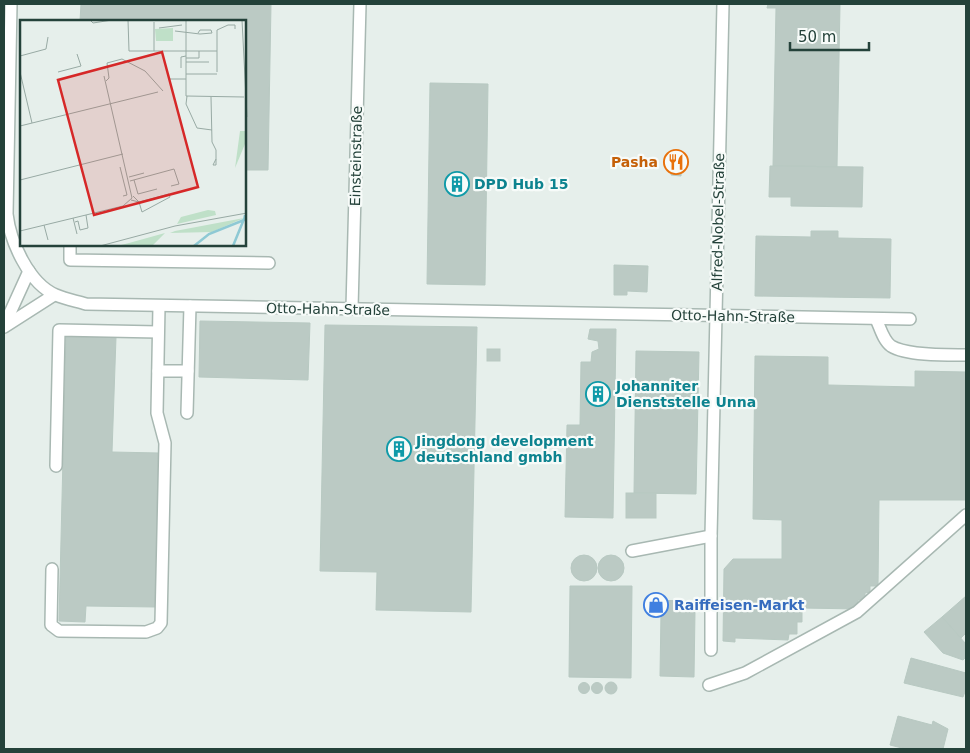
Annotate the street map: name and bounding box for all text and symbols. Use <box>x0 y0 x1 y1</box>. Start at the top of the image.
inset map <box>20 20 246 246</box>
scale bar <box>790 20 869 52</box>
text: 50 m <box>798 28 836 46</box>
street label: Einsteinstraße <box>347 106 365 206</box>
restaurant icon: Pasha <box>663 149 689 175</box>
street label: Alfred-Nobel-Straße <box>709 153 727 291</box>
place label: Pasha <box>611 154 658 170</box>
building icon: DPD Hub 15 <box>444 171 470 197</box>
place label: DPD Hub 15 <box>474 176 568 192</box>
street label: Otto-Hahn-Straße <box>266 300 390 318</box>
street label: Otto-Hahn-Straße <box>671 307 795 325</box>
place label: Johanniter Dienststelle Unna <box>615 378 756 410</box>
building icon: Johanniter Dienststelle Unna <box>585 381 611 407</box>
place label: Jingdong development deutschland gmbh <box>415 433 594 465</box>
building icon: Jingdong development deutschland gmbh <box>386 436 412 462</box>
shop icon: Raiffeisen-Markt <box>643 592 669 618</box>
place label: Raiffeisen-Markt <box>674 597 805 613</box>

